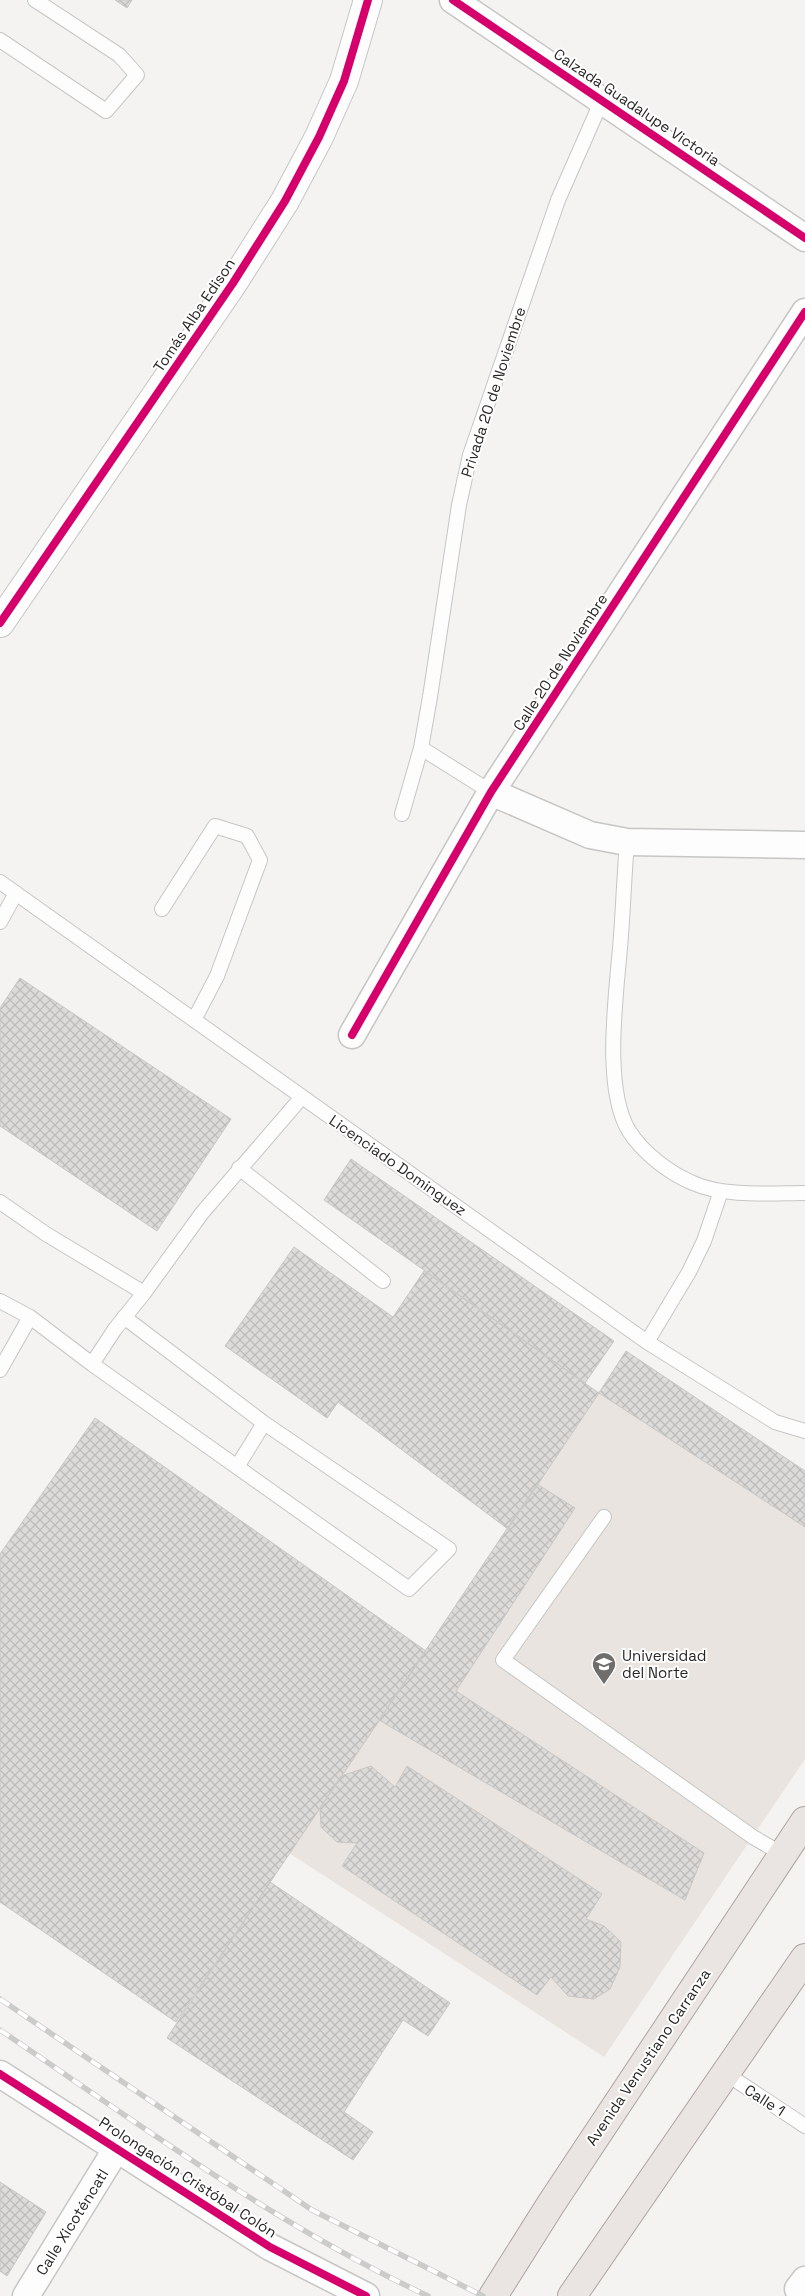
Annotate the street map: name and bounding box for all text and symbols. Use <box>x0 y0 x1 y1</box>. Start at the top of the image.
street label: Calzada Guadalupe Victoria <box>550 44 724 170</box>
street label: Tomás Alba Edison <box>149 255 239 375</box>
street label: Privada 20 de Noviembre <box>456 304 530 480</box>
street label: Calle 20 de Noviembre <box>509 590 612 734</box>
street label: Licenciado Dominguez <box>326 1110 470 1220</box>
place label: Universidad del Norte <box>622 1646 706 1682</box>
school or university icon: Universidad del Norte <box>591 1651 617 1685</box>
street label: Avenida Venustiano Carranza <box>582 1965 715 2149</box>
street label: Calle 1 <box>741 2080 789 2120</box>
street label: Prolongación Cristóbal Colón <box>95 2112 281 2242</box>
street label: Calle Xicoténcatl <box>32 2165 112 2279</box>

